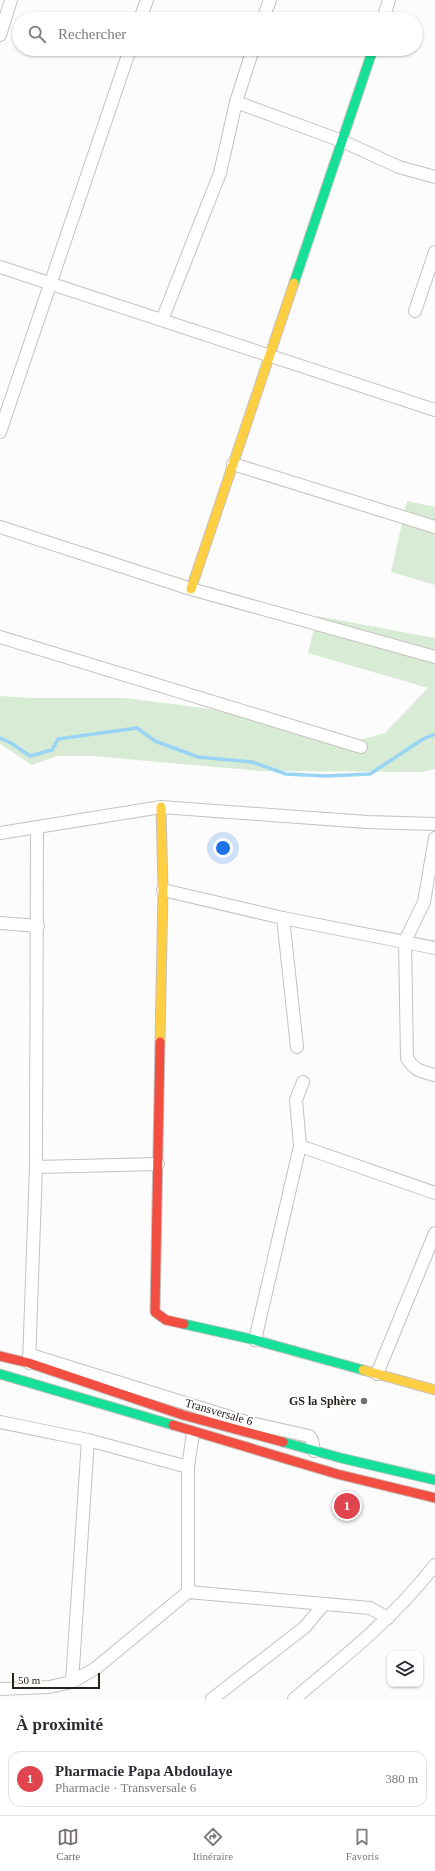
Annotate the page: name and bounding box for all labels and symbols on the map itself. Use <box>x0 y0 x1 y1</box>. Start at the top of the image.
your location <box>213 838 233 858</box>
place label: GS la Sphère <box>289 1394 357 1408</box>
street label: Transversale 6 <box>183 1396 255 1428</box>
marker: GS la Sphère <box>359 1396 369 1406</box>
pin: 1 <box>334 1491 360 1521</box>
scale bar <box>12 1671 100 1690</box>

